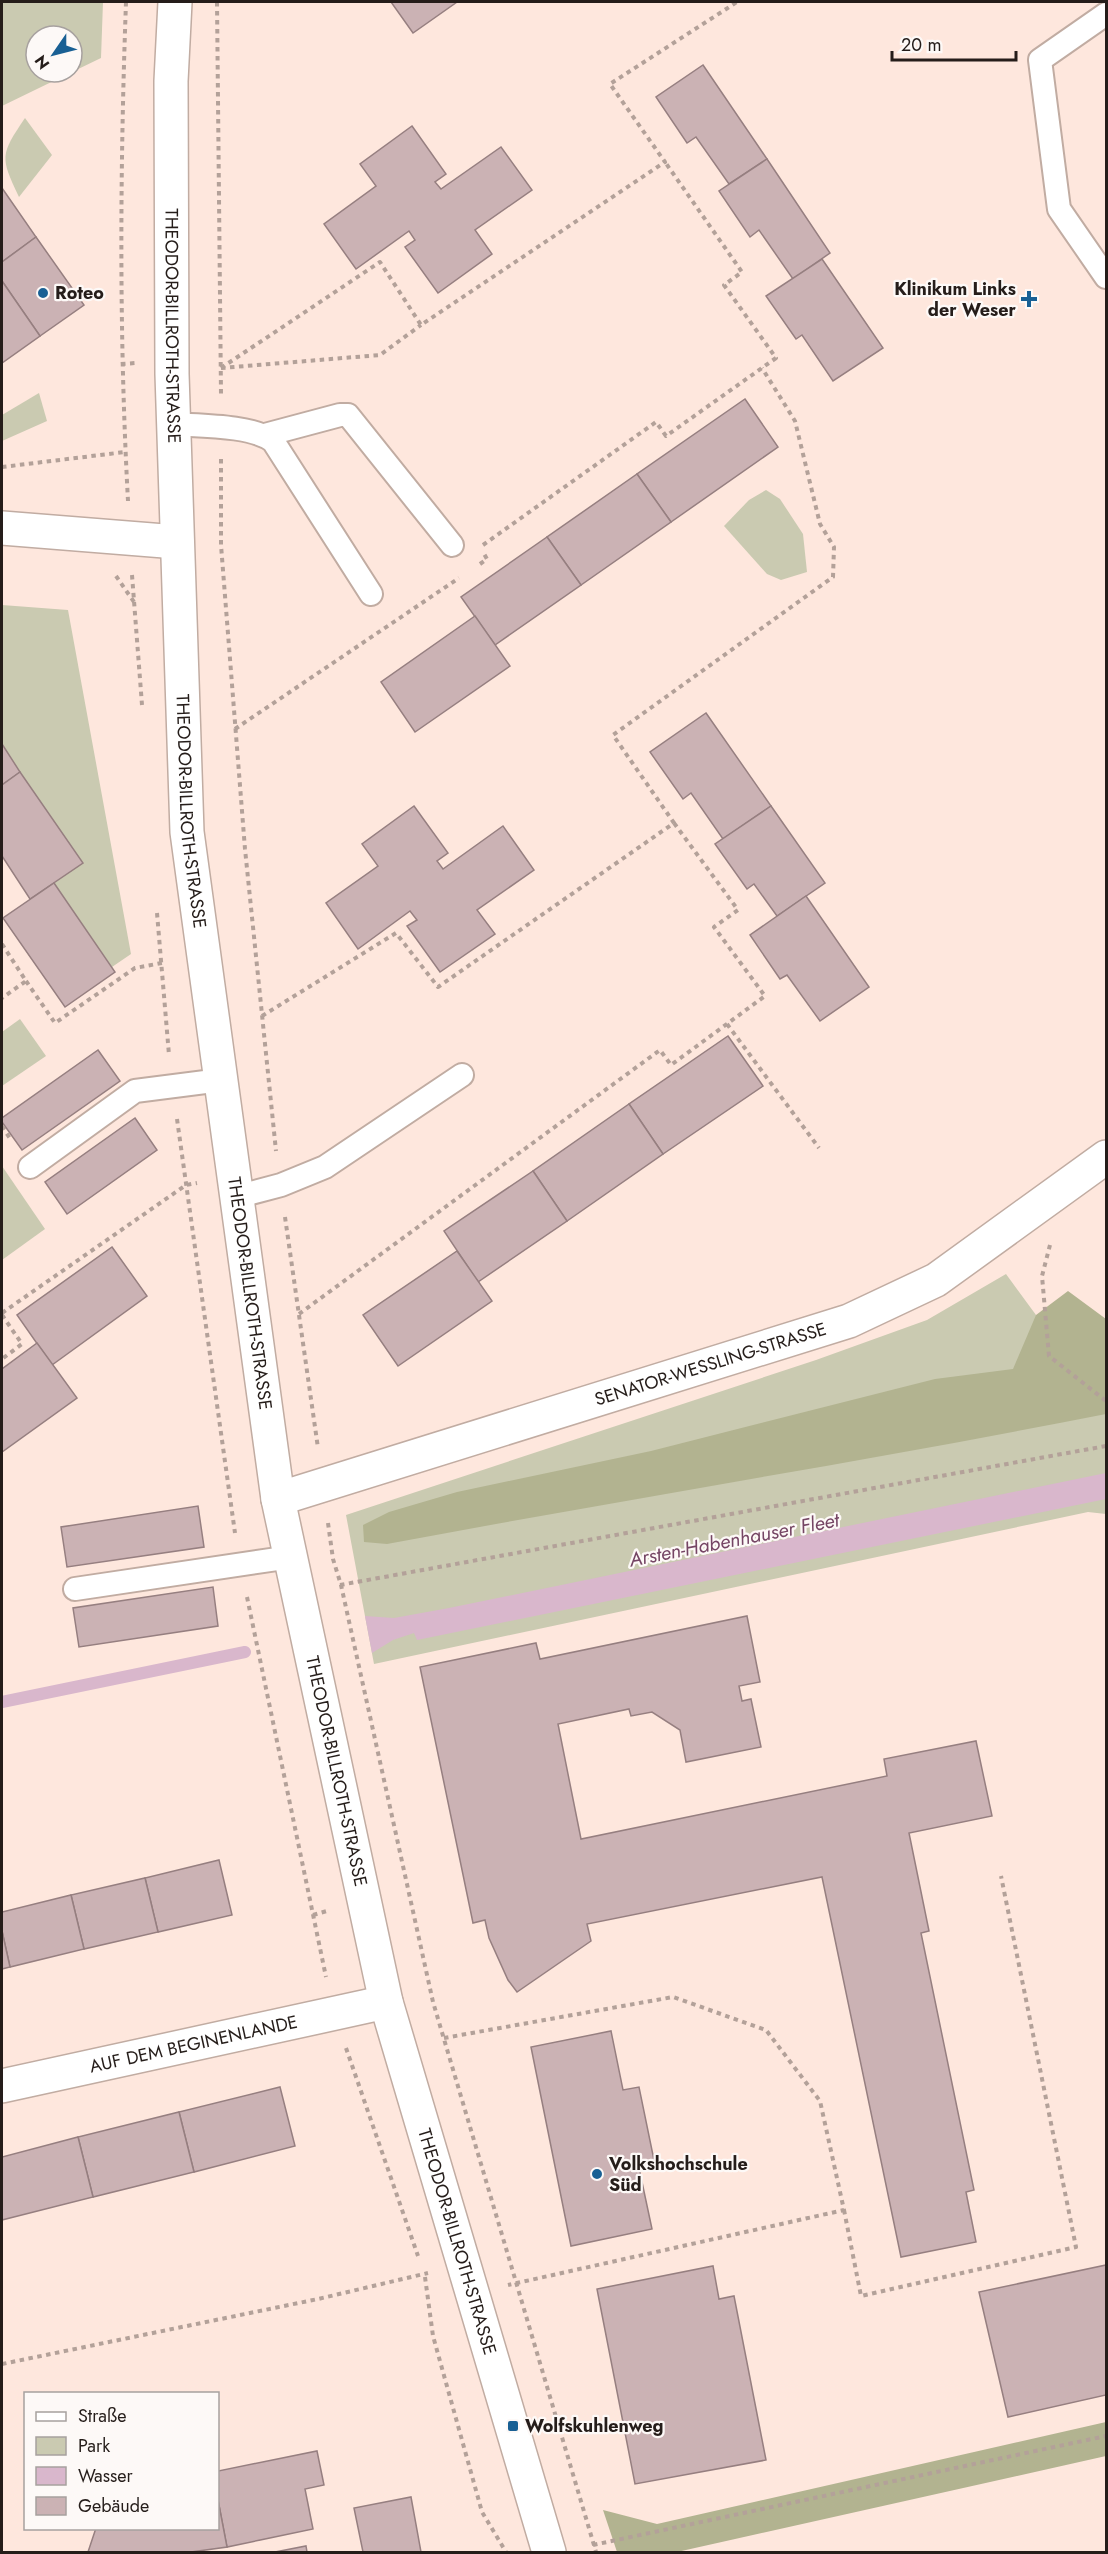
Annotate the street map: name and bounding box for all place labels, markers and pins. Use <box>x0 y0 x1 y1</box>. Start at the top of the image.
place label: Klinikum Links der Weser <box>894 276 1017 323</box>
place label: Roteo <box>55 280 104 306</box>
marker: Roteo <box>36 286 50 300</box>
marker: Klinikum Links der Weser <box>1020 290 1038 308</box>
place label: Volkshochschule Süd <box>608 2151 748 2198</box>
marker: Volkshochschule Süd <box>590 2167 604 2181</box>
place label: Wolfskuhlenweg <box>525 2413 664 2439</box>
marker: Wolfskuhlenweg <box>506 2419 520 2433</box>

